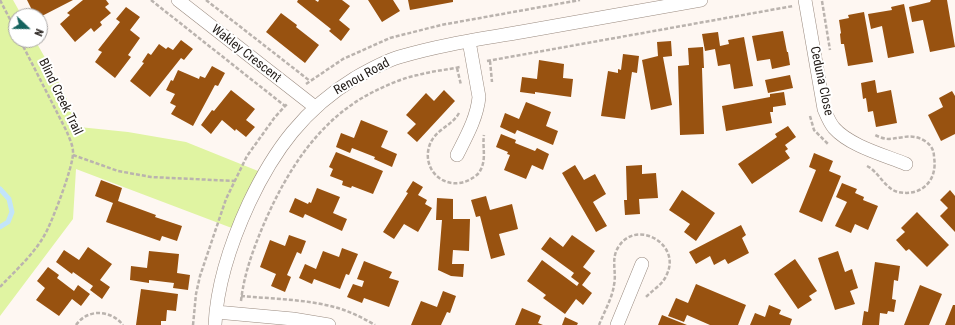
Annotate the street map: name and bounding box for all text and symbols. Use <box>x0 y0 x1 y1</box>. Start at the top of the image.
north arrow <box>8 8 48 48</box>
street label: Wakley Crescent <box>208 22 284 86</box>
text: N <box>31 27 46 38</box>
street label: Ceduna Close <box>806 45 836 117</box>
street label: Renou Road <box>331 55 393 99</box>
street label: Blind Creek Trail <box>35 56 85 138</box>

